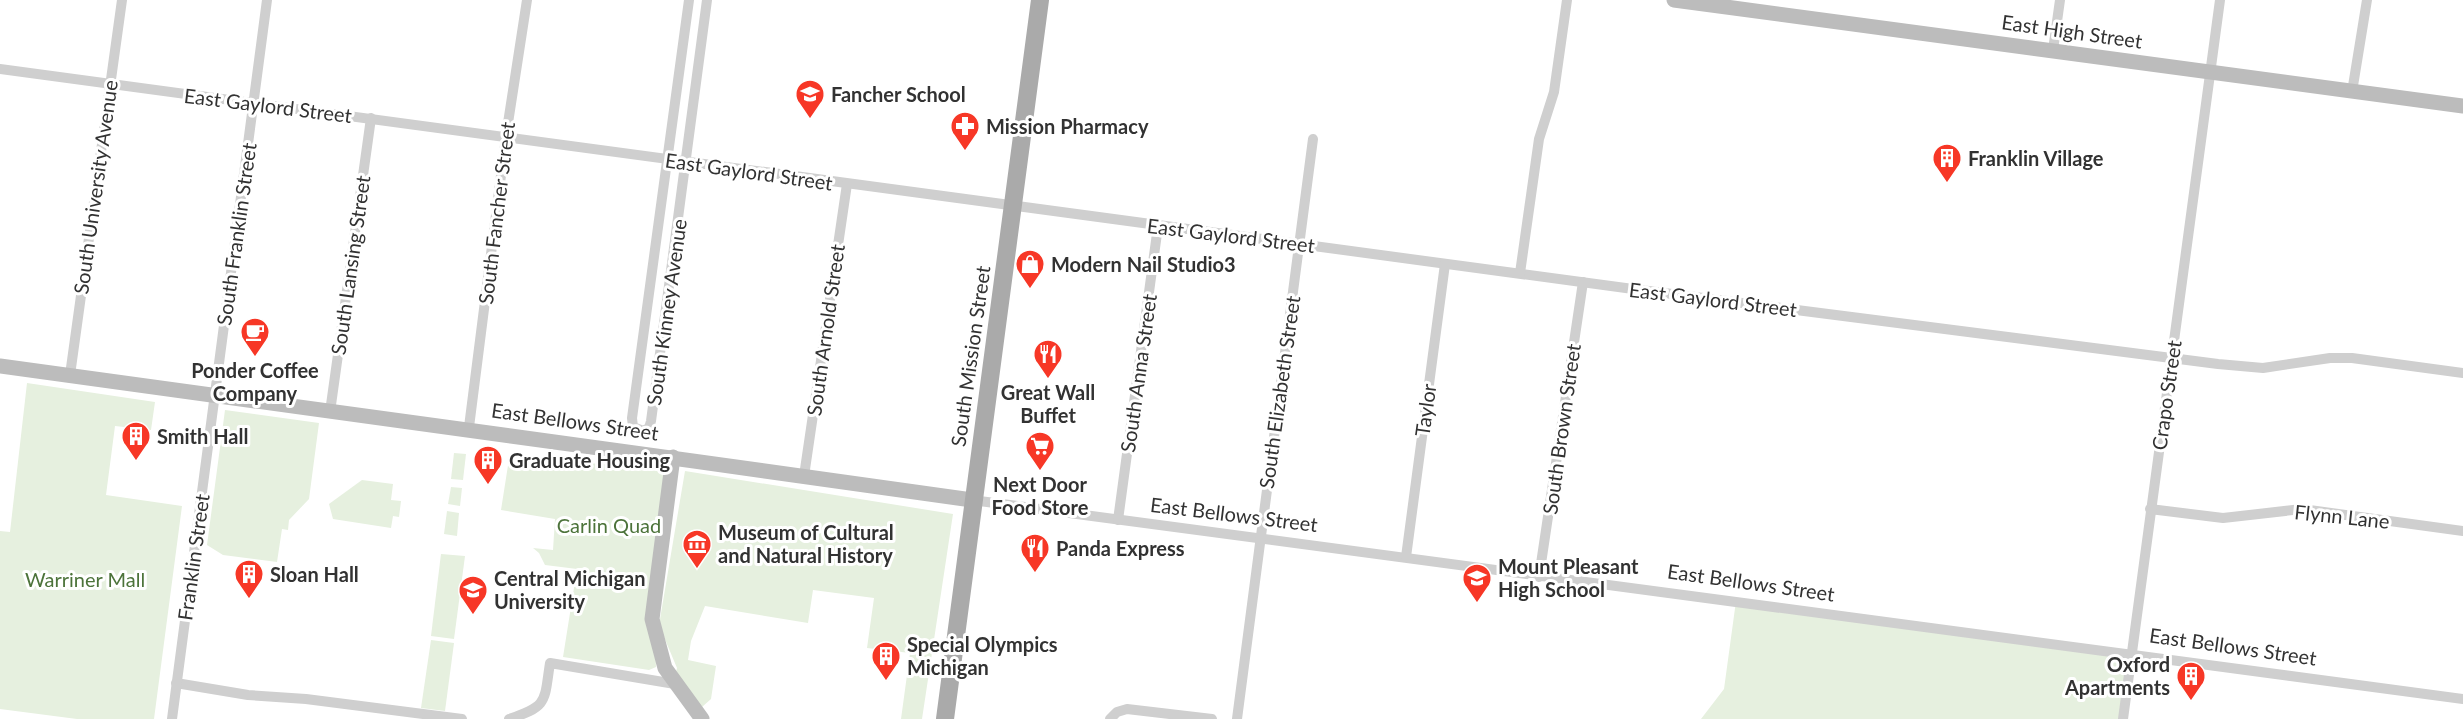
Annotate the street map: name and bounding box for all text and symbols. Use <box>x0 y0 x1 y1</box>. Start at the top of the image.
street label: East High Street <box>2000 9 2144 53</box>
street label: South University Avenue <box>68 78 122 296</box>
school or university icon: Fancher School <box>794 78 826 120</box>
place label: Fancher School <box>831 82 966 106</box>
street label: East Gaylord Street <box>183 83 353 127</box>
pharmacy icon: Mission Pharmacy <box>949 110 981 152</box>
place label: Mission Pharmacy <box>986 114 1149 138</box>
street label: South Fancher Street <box>473 120 519 306</box>
street label: South Franklin Street <box>211 141 261 327</box>
building icon: Franklin Village <box>1931 142 1963 184</box>
place label: Franklin Village <box>1968 146 2104 170</box>
street label: East Gaylord Street <box>664 147 834 195</box>
street label: South Lansing Street <box>326 174 374 356</box>
street label: East Gaylord Street <box>1146 213 1316 257</box>
street label: South Kinney Avenue <box>641 217 691 407</box>
street label: South Arnold Street <box>801 243 849 417</box>
shop icon: Modern Nail Studio3 <box>1014 248 1046 290</box>
place label: Modern Nail Studio3 <box>1051 252 1236 276</box>
street label: South Mission Street <box>945 264 995 448</box>
street label: East Gaylord Street <box>1628 277 1798 321</box>
street label: South Anna Street <box>1115 292 1161 454</box>
street label: South Elizabeth Street <box>1254 294 1304 490</box>
cafe icon: Ponder Coffee Company <box>239 316 271 358</box>
restaurant icon: Great Wall Buffet <box>1032 338 1064 380</box>
street label: Crapo Street <box>2146 339 2186 451</box>
street label: South Brown Street <box>1537 342 1585 516</box>
place label: Ponder Coffee Company <box>191 358 319 405</box>
place label: Great Wall Buffet <box>1001 380 1095 427</box>
street label: Taylor <box>1409 381 1441 438</box>
street label: East Bellows Street <box>490 397 660 445</box>
building icon: Smith Hall <box>120 420 152 462</box>
place label: Smith Hall <box>157 424 248 448</box>
supermarket icon: Next Door Food Store <box>1024 430 1056 472</box>
building icon: Graduate Housing <box>472 444 504 486</box>
place label: Graduate Housing <box>509 448 670 472</box>
place label: Next Door Food Store <box>992 472 1089 519</box>
street label: Franklin Street <box>172 492 214 622</box>
street label: East Bellows Street <box>1149 492 1319 536</box>
street label: Flynn Lane <box>2293 499 2391 533</box>
park label: Carlin Quad <box>557 513 661 537</box>
place label: Museum of Cultural and Natural History <box>718 520 894 567</box>
museum icon: Museum of Cultural and Natural History <box>681 528 713 570</box>
restaurant icon: Panda Express <box>1019 532 1051 574</box>
place label: Panda Express <box>1056 536 1185 560</box>
place label: Mount Pleasant High School <box>1498 554 1639 601</box>
building icon: Sloan Hall <box>233 558 265 600</box>
street label: East Bellows Street <box>1666 558 1836 606</box>
place label: Sloan Hall <box>270 562 359 586</box>
school or university icon: Mount Pleasant High School <box>1461 562 1493 604</box>
place label: Central Michigan University <box>494 566 645 613</box>
park label: Warriner Mall <box>25 567 145 591</box>
school or university icon: Central Michigan University <box>457 574 489 616</box>
street label: East Bellows Street <box>2148 622 2318 670</box>
place label: Special Olympics Michigan <box>907 632 1058 679</box>
building icon: Special Olympics Michigan <box>870 640 902 682</box>
place label: Oxford Apartments <box>2064 652 2170 699</box>
building icon: Oxford Apartments <box>2175 660 2207 702</box>

